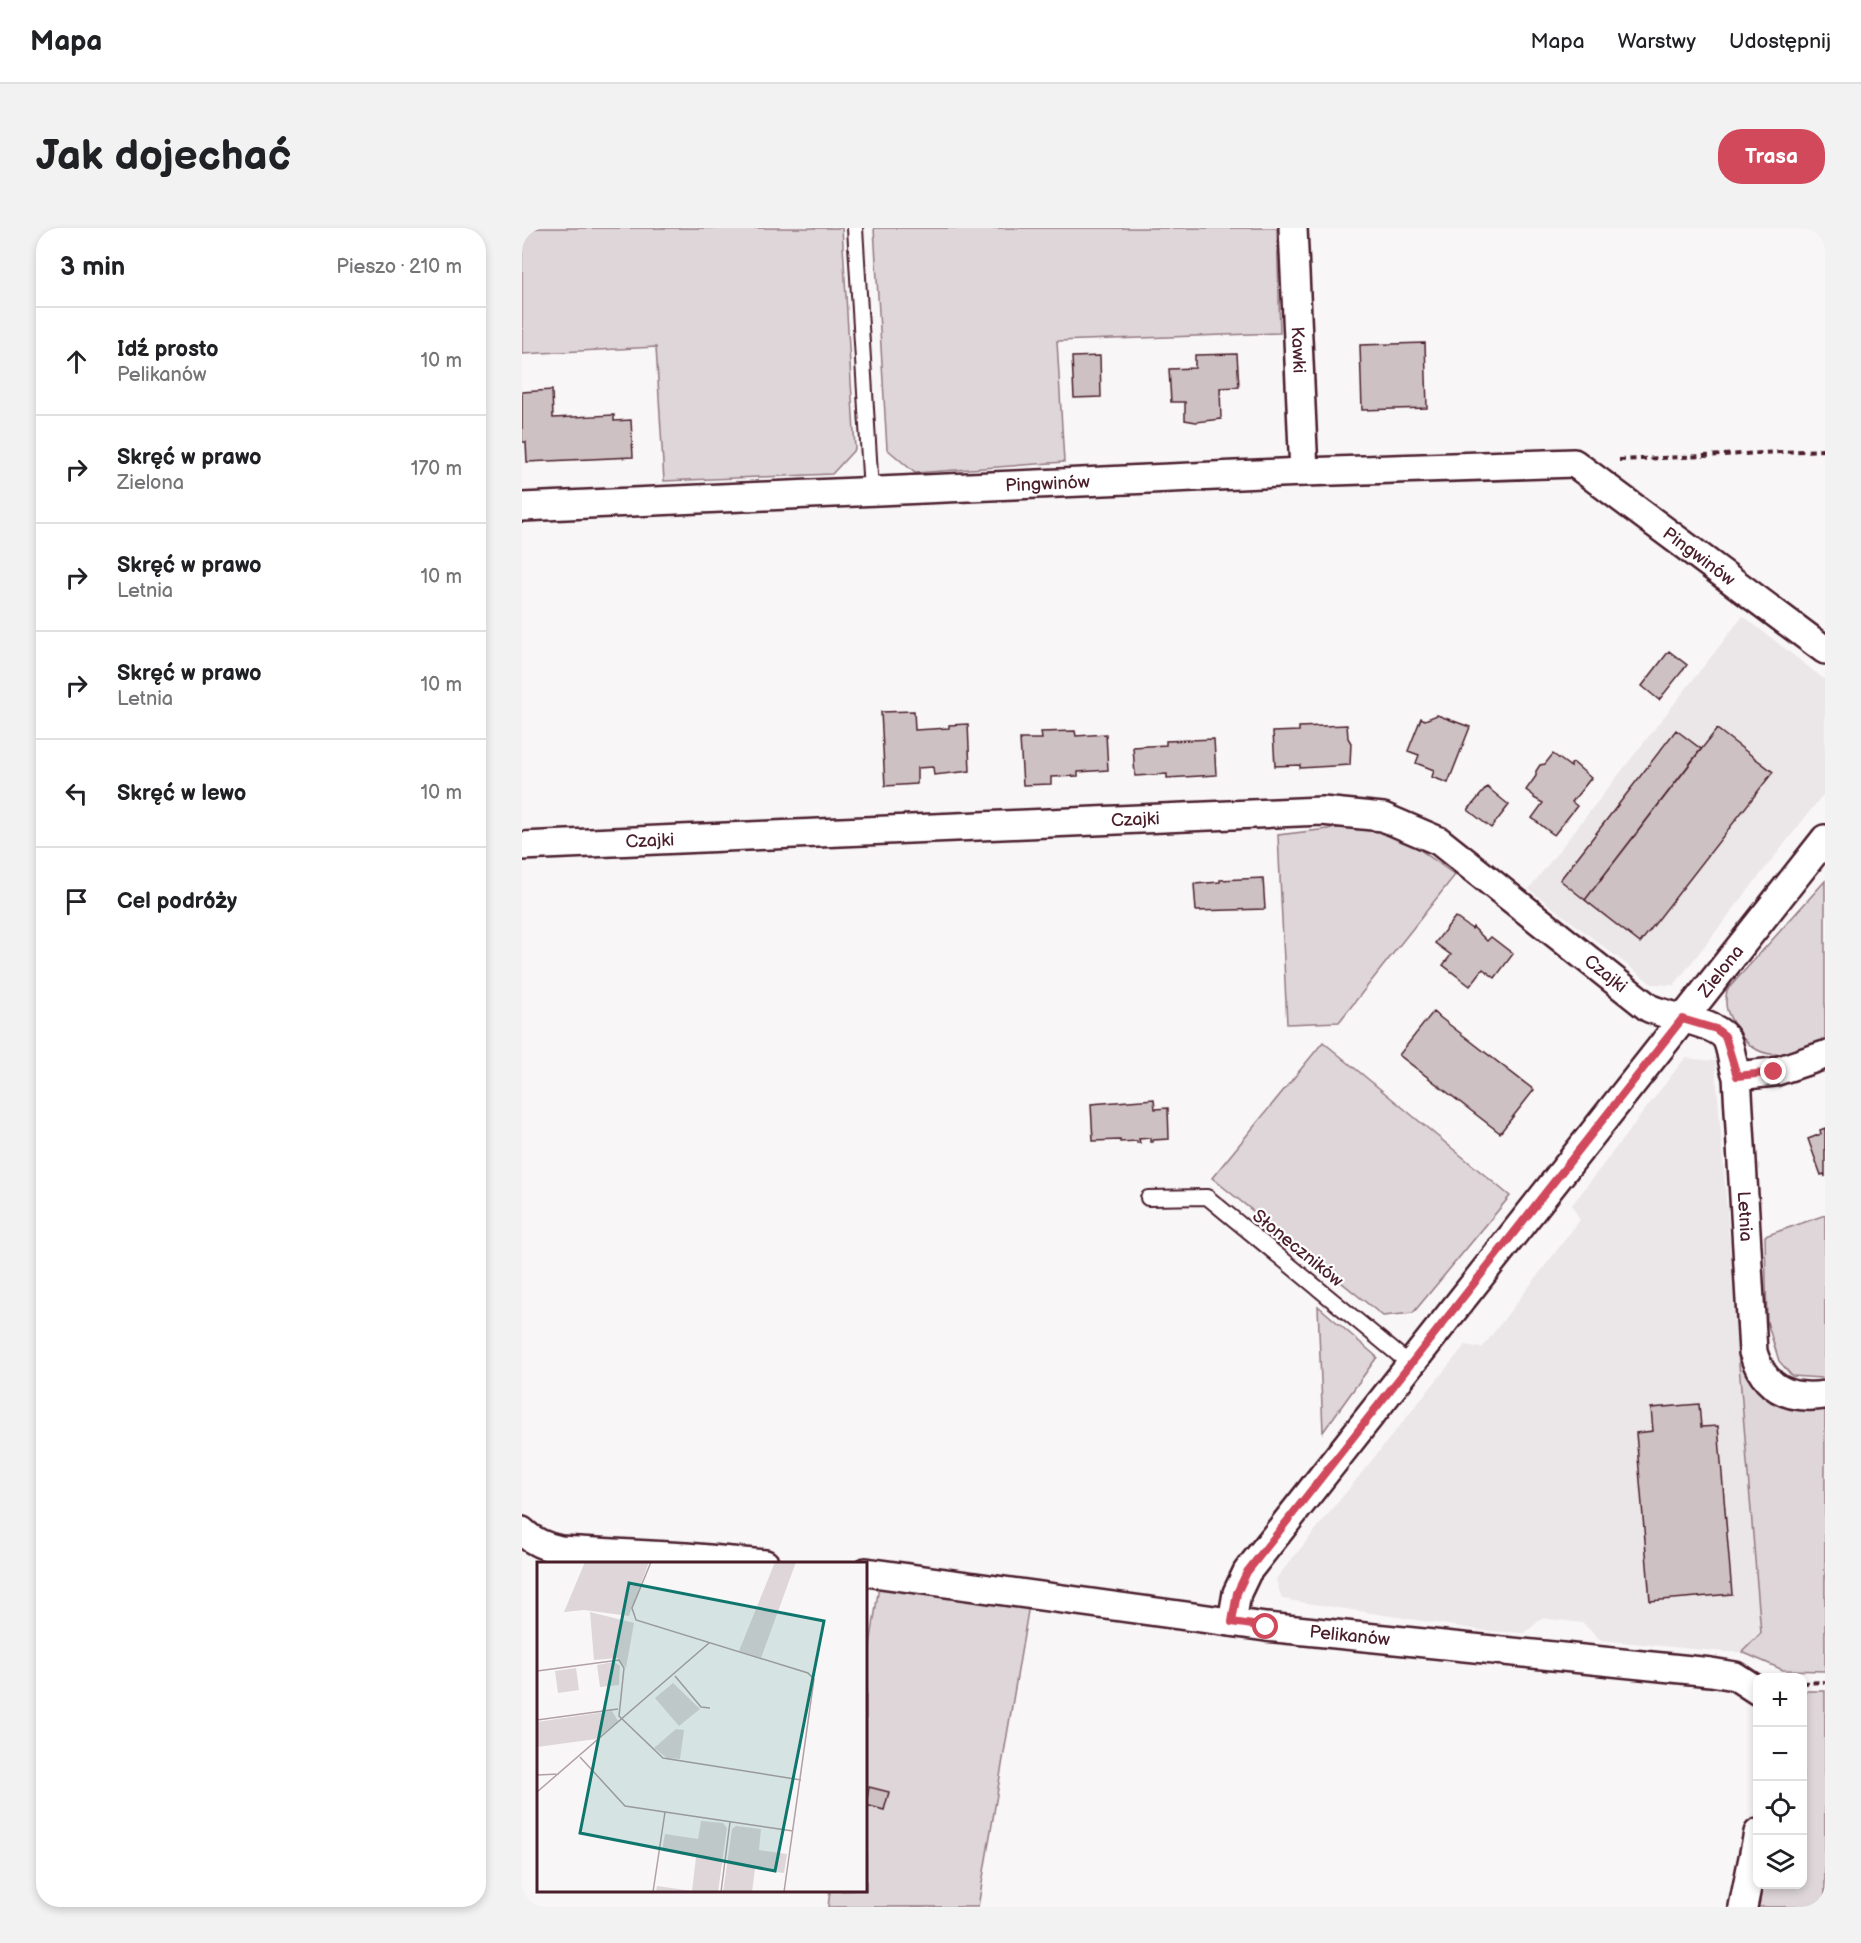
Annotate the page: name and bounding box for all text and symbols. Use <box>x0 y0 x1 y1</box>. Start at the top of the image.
text: Mapa <box>30 25 102 58</box>
text: Mapa <box>1531 29 1585 54</box>
text: Warstwy <box>1618 29 1696 54</box>
text: Udostępnij <box>1729 29 1831 54</box>
button: Trasa <box>1718 129 1825 184</box>
text: Jak dojechać <box>36 131 291 182</box>
text: 3 min <box>60 252 125 283</box>
text: Pieszo · 210 m <box>336 255 462 279</box>
street label: Kawki <box>1286 326 1310 374</box>
text: Idź prosto <box>117 336 219 363</box>
icon: ahead <box>60 345 93 378</box>
text: 10 m <box>421 349 462 373</box>
text: Pelikanów <box>117 363 207 387</box>
text: Skręć w prawo <box>117 444 262 471</box>
icon: right <box>60 453 93 486</box>
text: 170 m <box>411 457 462 481</box>
text: Zielona <box>117 471 184 495</box>
street label: Pingwinów <box>1005 472 1090 496</box>
street label: Pingwinów <box>1659 523 1739 590</box>
text: Skręć w prawo <box>117 552 262 579</box>
icon: right <box>60 561 93 594</box>
text: 10 m <box>421 565 462 589</box>
text: Letnia <box>117 579 173 603</box>
text: Skręć w prawo <box>117 660 262 687</box>
icon: right <box>60 669 93 702</box>
text: 10 m <box>421 673 462 697</box>
text: Letnia <box>117 687 173 711</box>
icon: left <box>60 777 93 810</box>
text: Skręć w lewo <box>117 780 246 807</box>
text: 10 m <box>421 781 462 805</box>
street label: Czajki <box>1111 808 1160 831</box>
street label: Czajki <box>625 829 675 852</box>
icon: arrive <box>60 885 93 918</box>
text: Cel podróży <box>117 888 237 915</box>
street label: Zielona <box>1694 941 1748 1002</box>
street label: Czajki <box>1580 951 1631 997</box>
route end <box>1760 1058 1786 1084</box>
street label: Letnia <box>1733 1190 1757 1242</box>
street label: Słoneczników <box>1248 1205 1347 1291</box>
inset map <box>537 1562 867 1892</box>
route start <box>1252 1613 1278 1639</box>
street label: Pelikanów <box>1309 1621 1391 1650</box>
map controls <box>1753 1673 1807 1889</box>
button: + <box>1753 1673 1807 1727</box>
button: − <box>1753 1727 1807 1781</box>
button: locate <box>1753 1781 1807 1835</box>
button: layers <box>1753 1835 1807 1889</box>

